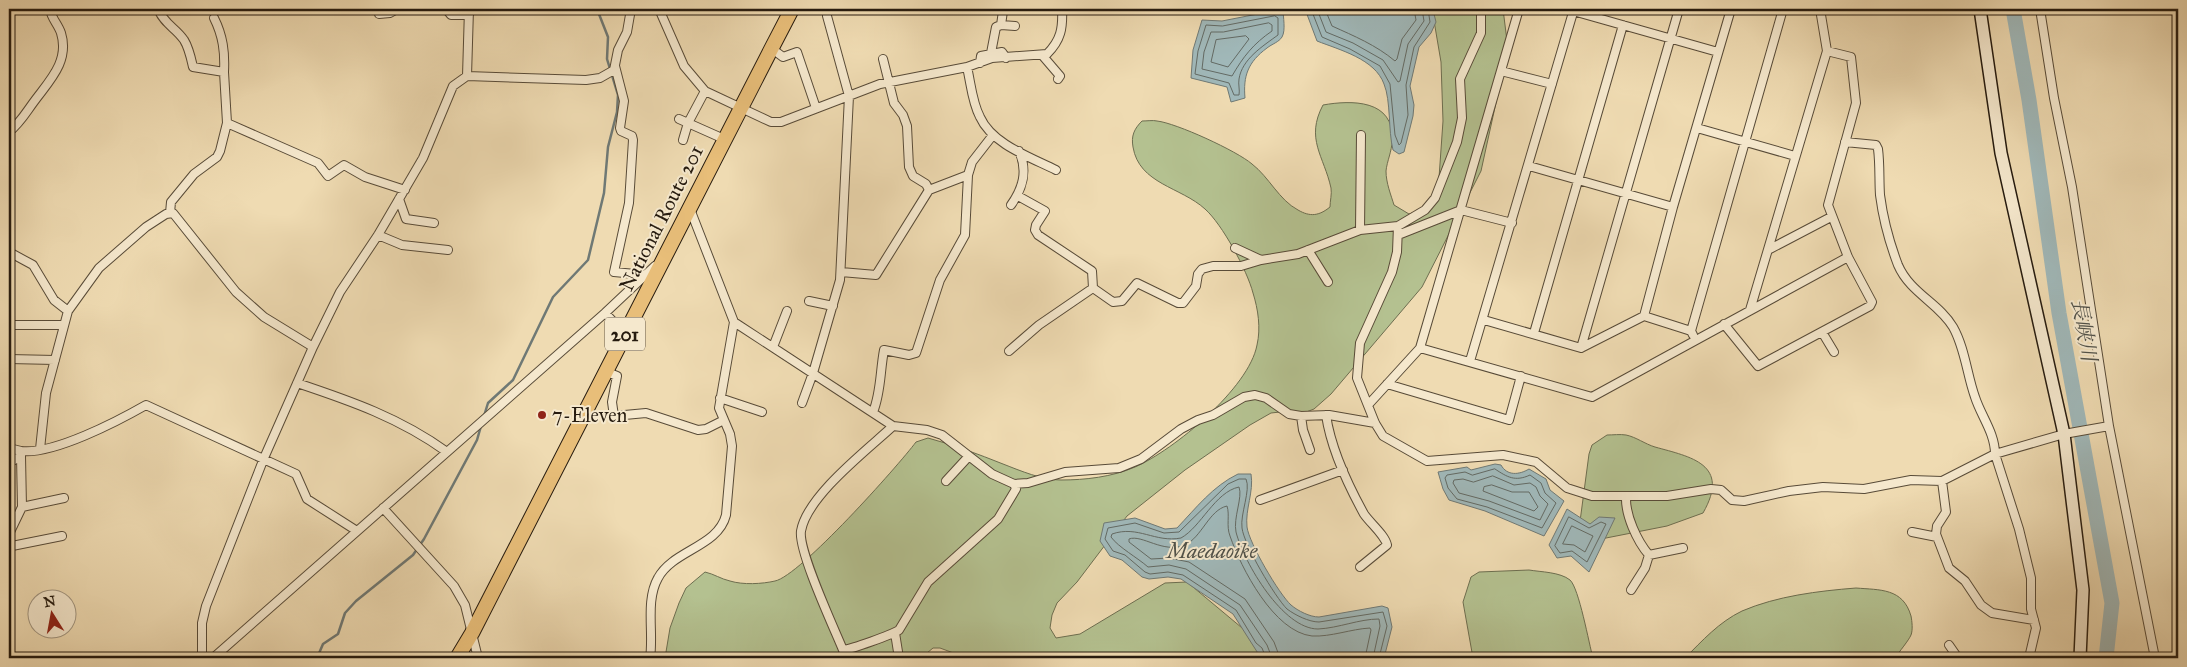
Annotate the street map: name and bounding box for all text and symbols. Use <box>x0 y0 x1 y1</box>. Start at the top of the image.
street label: National Route 201 <box>614 141 708 295</box>
water label: 長峡川 <box>2066 297 2103 365</box>
road number: 201 <box>605 318 645 350</box>
place label: 7-Eleven <box>552 403 627 427</box>
marker: 7-Eleven <box>536 409 548 421</box>
water label: Maedaoike <box>1165 538 1258 564</box>
north arrow <box>28 590 78 640</box>
text: N <box>42 592 57 611</box>

